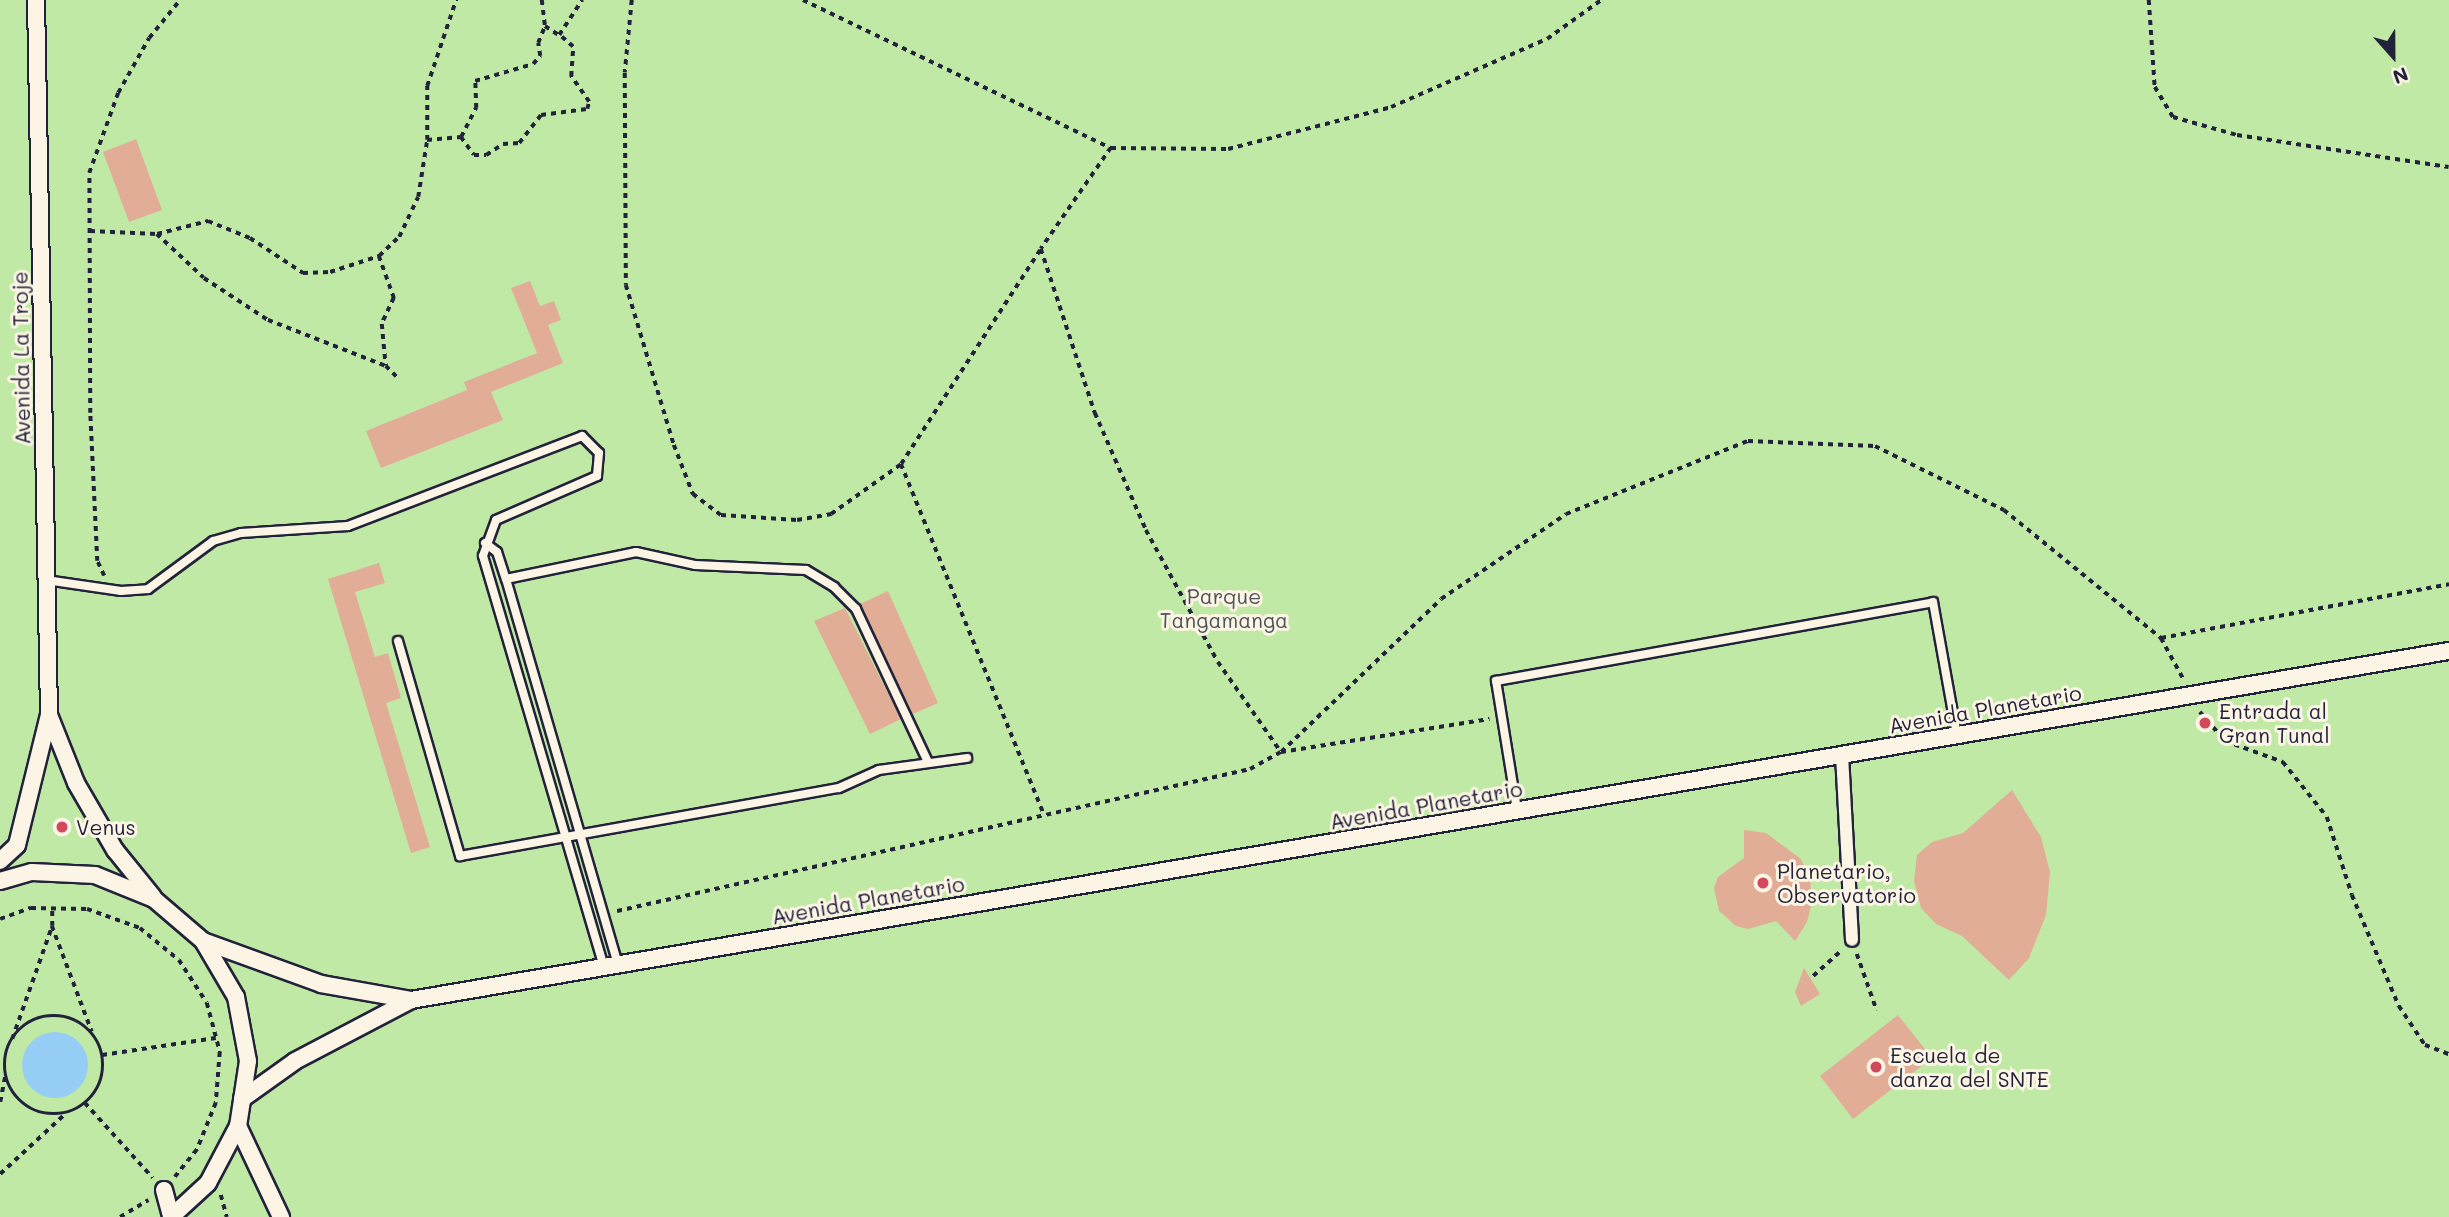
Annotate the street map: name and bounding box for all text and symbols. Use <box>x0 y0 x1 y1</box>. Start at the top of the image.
north arrow <box>2358 21 2428 91</box>
text: N <box>2390 62 2412 90</box>
street label: Avenida La Troje <box>7 271 35 445</box>
park label: Parque Tangamanga <box>1160 583 1288 633</box>
street label: Avenida Planetario <box>1887 680 2083 738</box>
place label: Entrada al Gran Tunal <box>2219 698 2330 748</box>
marker: Entrada al Gran Tunal <box>2197 715 2213 731</box>
street label: Avenida Planetario <box>1328 776 1524 834</box>
place label: Venus <box>76 814 136 840</box>
marker: Venus <box>54 819 70 835</box>
place label: Planetario, Observatorio <box>1777 858 1916 908</box>
street label: Avenida Planetario <box>770 871 966 929</box>
marker: Planetario, Observatorio <box>1755 875 1771 891</box>
place label: Escuela de danza del SNTE <box>1890 1042 2049 1092</box>
marker: Escuela de danza del SNTE <box>1868 1059 1884 1075</box>

